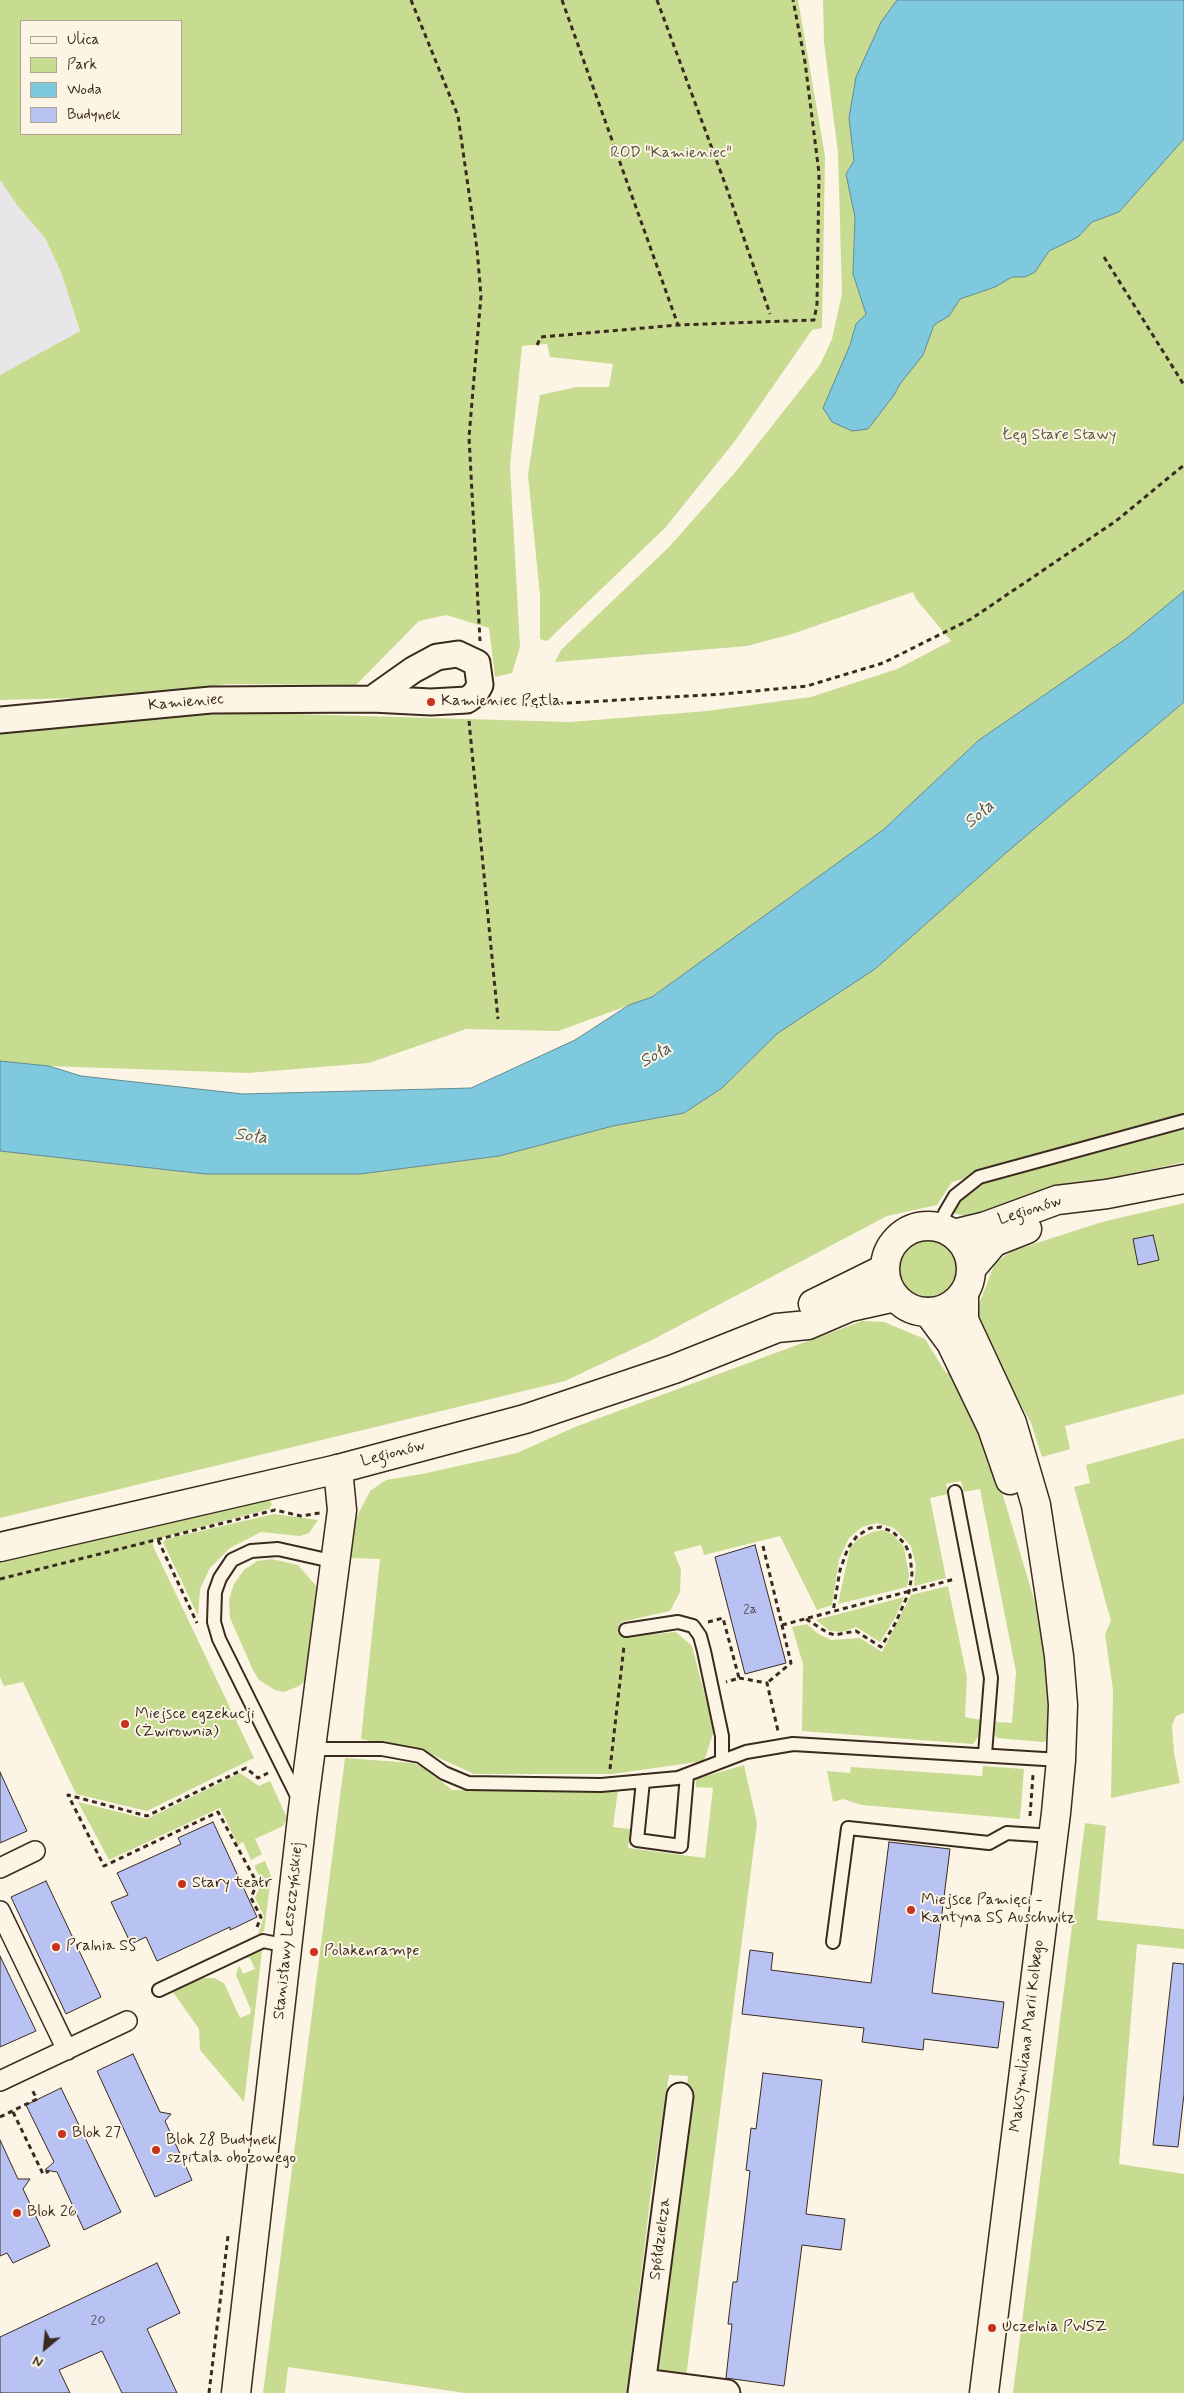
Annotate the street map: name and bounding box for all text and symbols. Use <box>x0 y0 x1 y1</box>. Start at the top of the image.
legend <box>20 20 182 135</box>
text: Ulica <box>67 30 99 50</box>
text: Park <box>67 55 97 75</box>
text: Woda <box>67 80 102 100</box>
text: Budynek <box>67 105 121 125</box>
park label: ROD "Kamieniec" <box>610 144 732 164</box>
park label: Łęg Stare Stawy <box>1002 426 1116 446</box>
street label: Kamieniec <box>147 690 225 716</box>
place label: Kamieniec Pętla <box>441 692 560 712</box>
marker: Kamieniec Pętla <box>425 696 437 708</box>
water label: Soła <box>960 796 1000 834</box>
water label: Soła <box>636 1038 676 1074</box>
water label: Soła <box>233 1124 269 1150</box>
street label: Legionów <box>996 1192 1064 1230</box>
street label: Legionów <box>359 1436 427 1472</box>
house number: 2a <box>743 1602 757 1618</box>
place label: Miejsce egzekucji (Żwirownia) <box>135 1705 255 1743</box>
marker: Miejsce egzekucji (Żwirownia) <box>119 1718 131 1730</box>
street label: Stanisławy Leszczyńskiej <box>270 1841 308 2021</box>
place label: Stary teatr <box>192 1874 272 1894</box>
marker: Stary teatr <box>176 1878 188 1890</box>
place label: Miejsce Pamięci - Kantyna SS Auschwitz <box>921 1891 1075 1929</box>
marker: Miejsce Pamięci - Kantyna SS Auschwitz <box>905 1904 917 1916</box>
place label: Pralnia SS <box>66 1937 136 1957</box>
street label: Maksymiliana Marii Kolbego <box>1007 1939 1049 2133</box>
marker: Pralnia SS <box>50 1941 62 1953</box>
place label: Polakenrampe <box>324 1942 420 1962</box>
marker: Polakenrampe <box>308 1946 320 1958</box>
place label: Blok 27 <box>72 2124 121 2144</box>
marker: Blok 27 <box>56 2128 68 2140</box>
place label: Blok 28 Budynek szpitala obozowego <box>166 2131 296 2169</box>
marker: Blok 28 Budynek szpitala obozowego <box>150 2144 162 2156</box>
street label: Spółdzielcza <box>646 2197 676 2281</box>
place label: Blok 26 <box>27 2203 77 2223</box>
marker: Blok 26 <box>11 2207 23 2219</box>
house number: 20 <box>91 2313 105 2329</box>
place label: Uczelnia PWSZ <box>1002 2318 1107 2338</box>
marker: Uczelnia PWSZ <box>986 2322 998 2334</box>
north arrow <box>20 2323 70 2373</box>
text: N <box>30 2351 46 2371</box>

